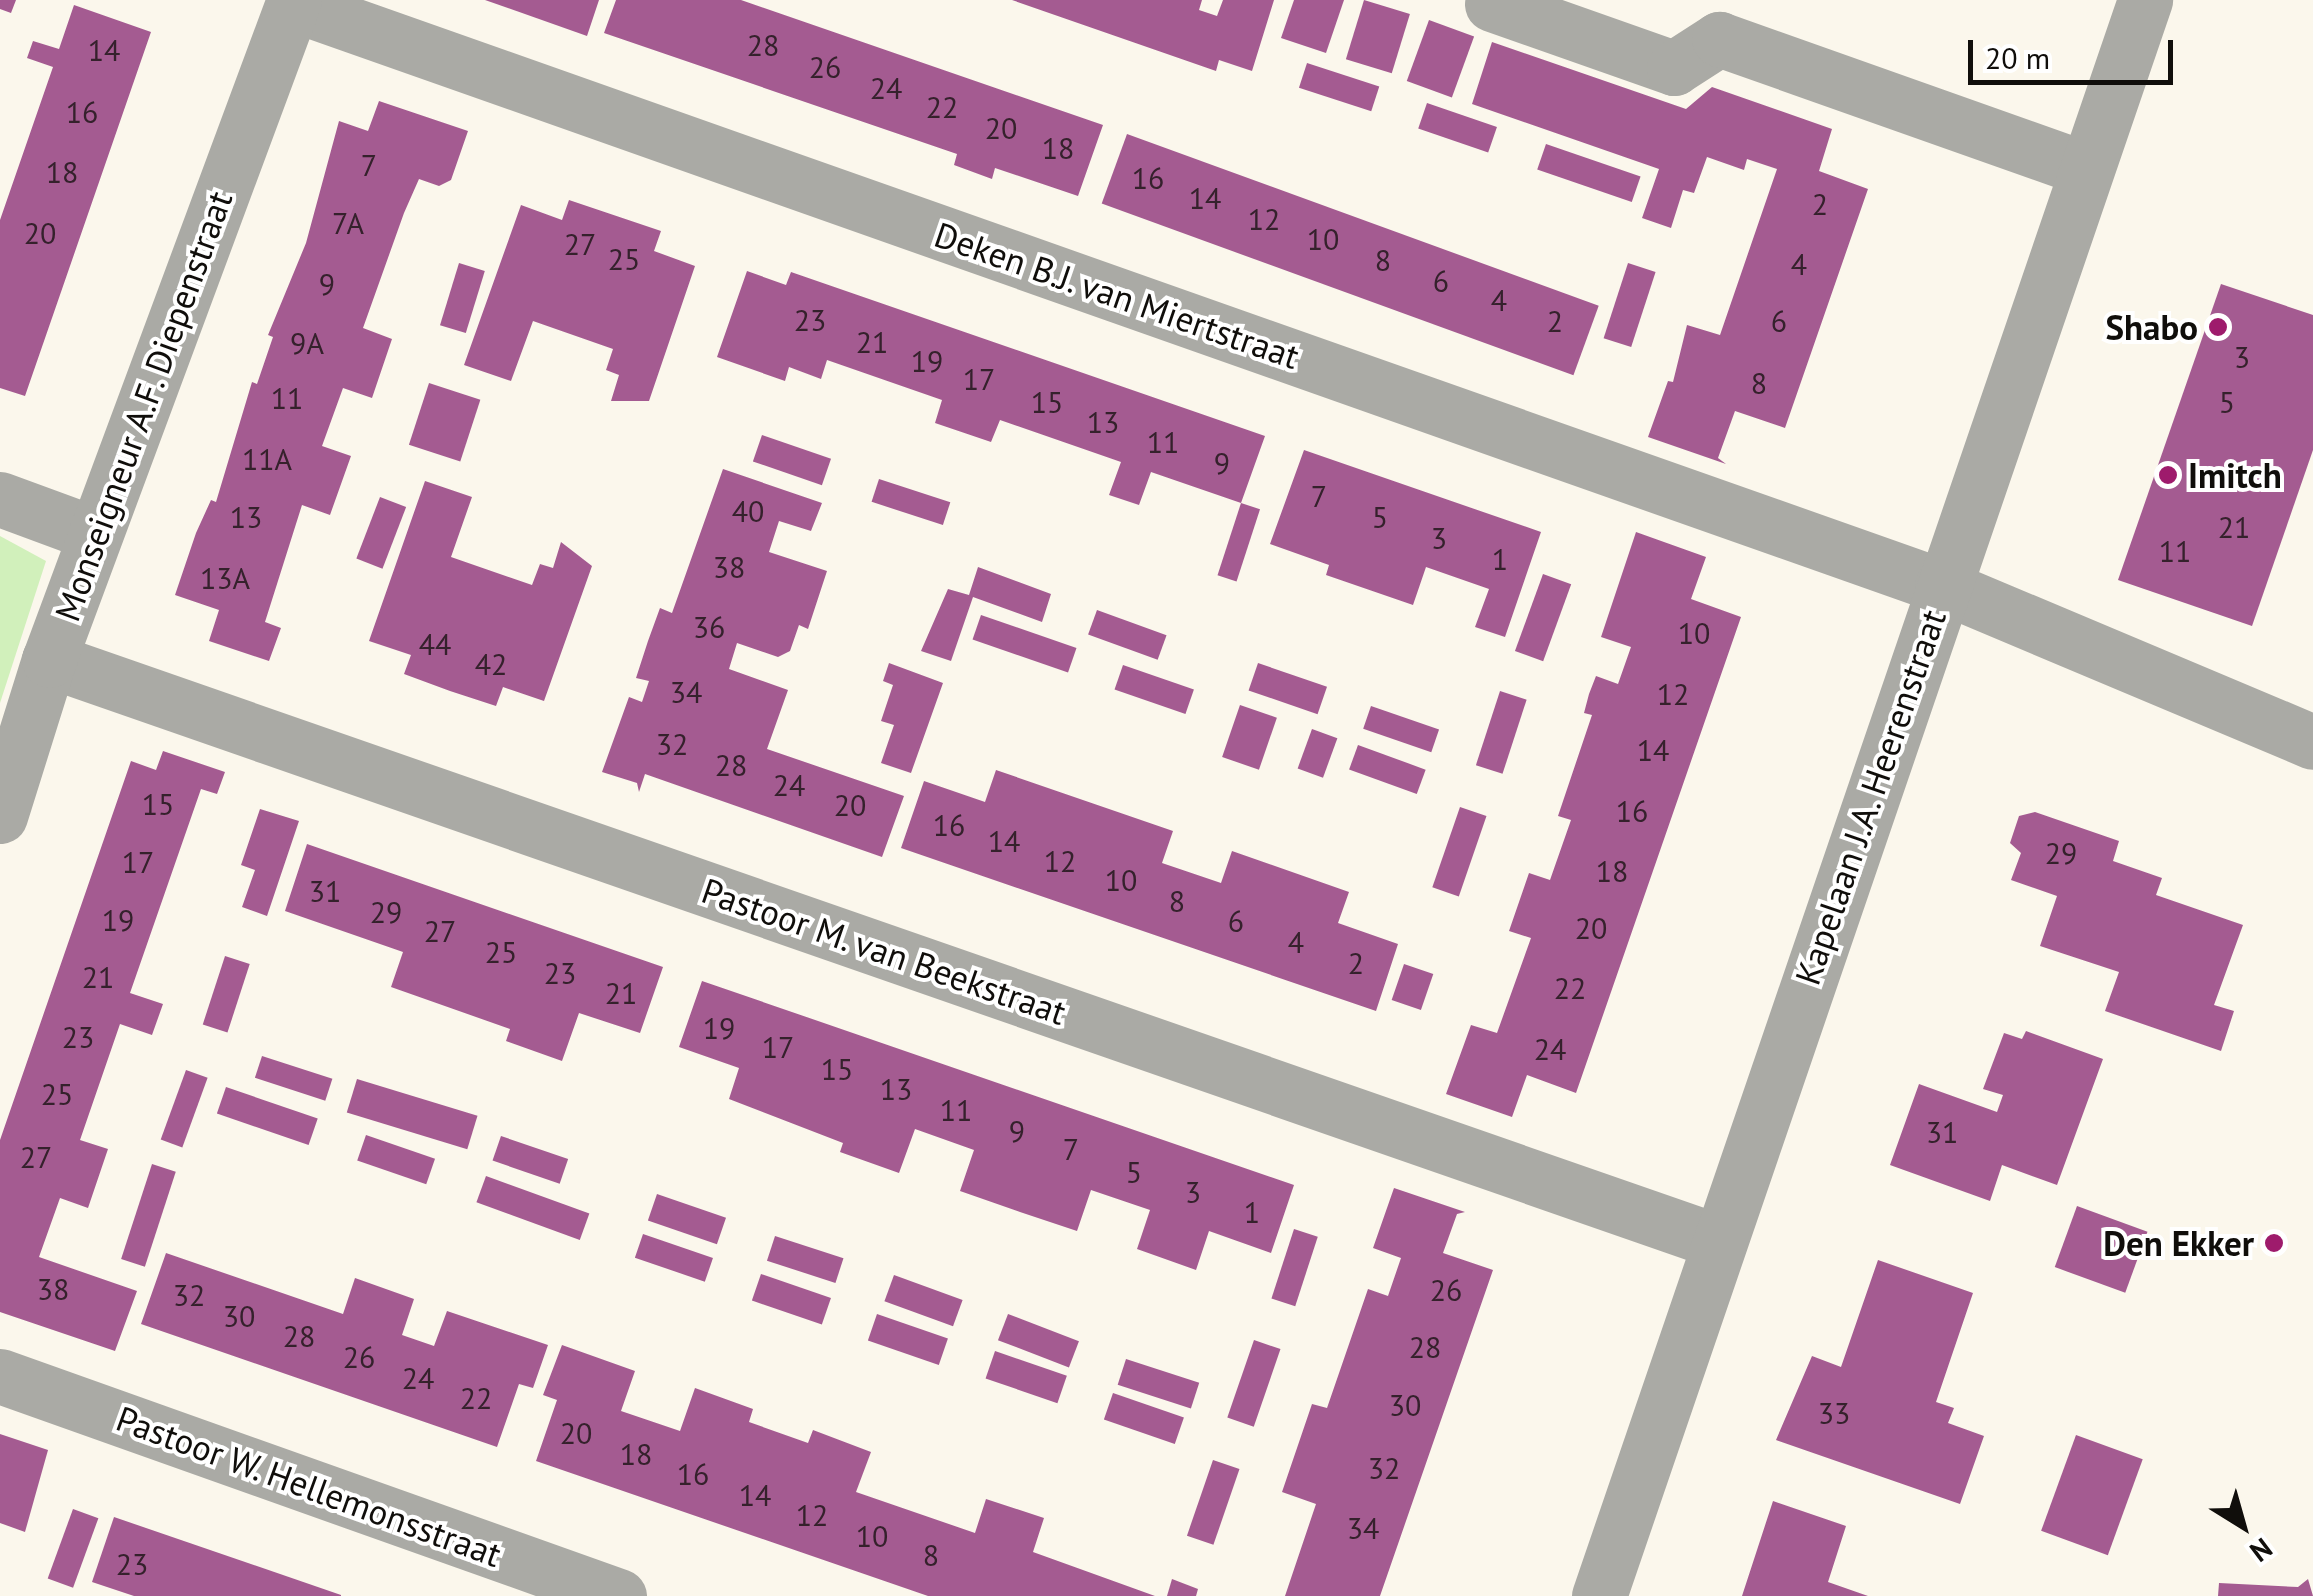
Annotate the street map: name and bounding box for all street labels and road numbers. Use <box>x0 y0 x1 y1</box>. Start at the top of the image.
street label: Monseigneur A.F. Diepenstraat <box>45 184 241 628</box>
street label: Deken B.J. van Miertstraat <box>928 212 1306 378</box>
street label: Kapelaan J.A. Heerenstraat <box>1786 603 1954 991</box>
street label: Pastoor M. van Beekstraat <box>695 868 1073 1034</box>
street label: Pastoor W. Hellemonsstraat <box>109 1396 509 1576</box>

